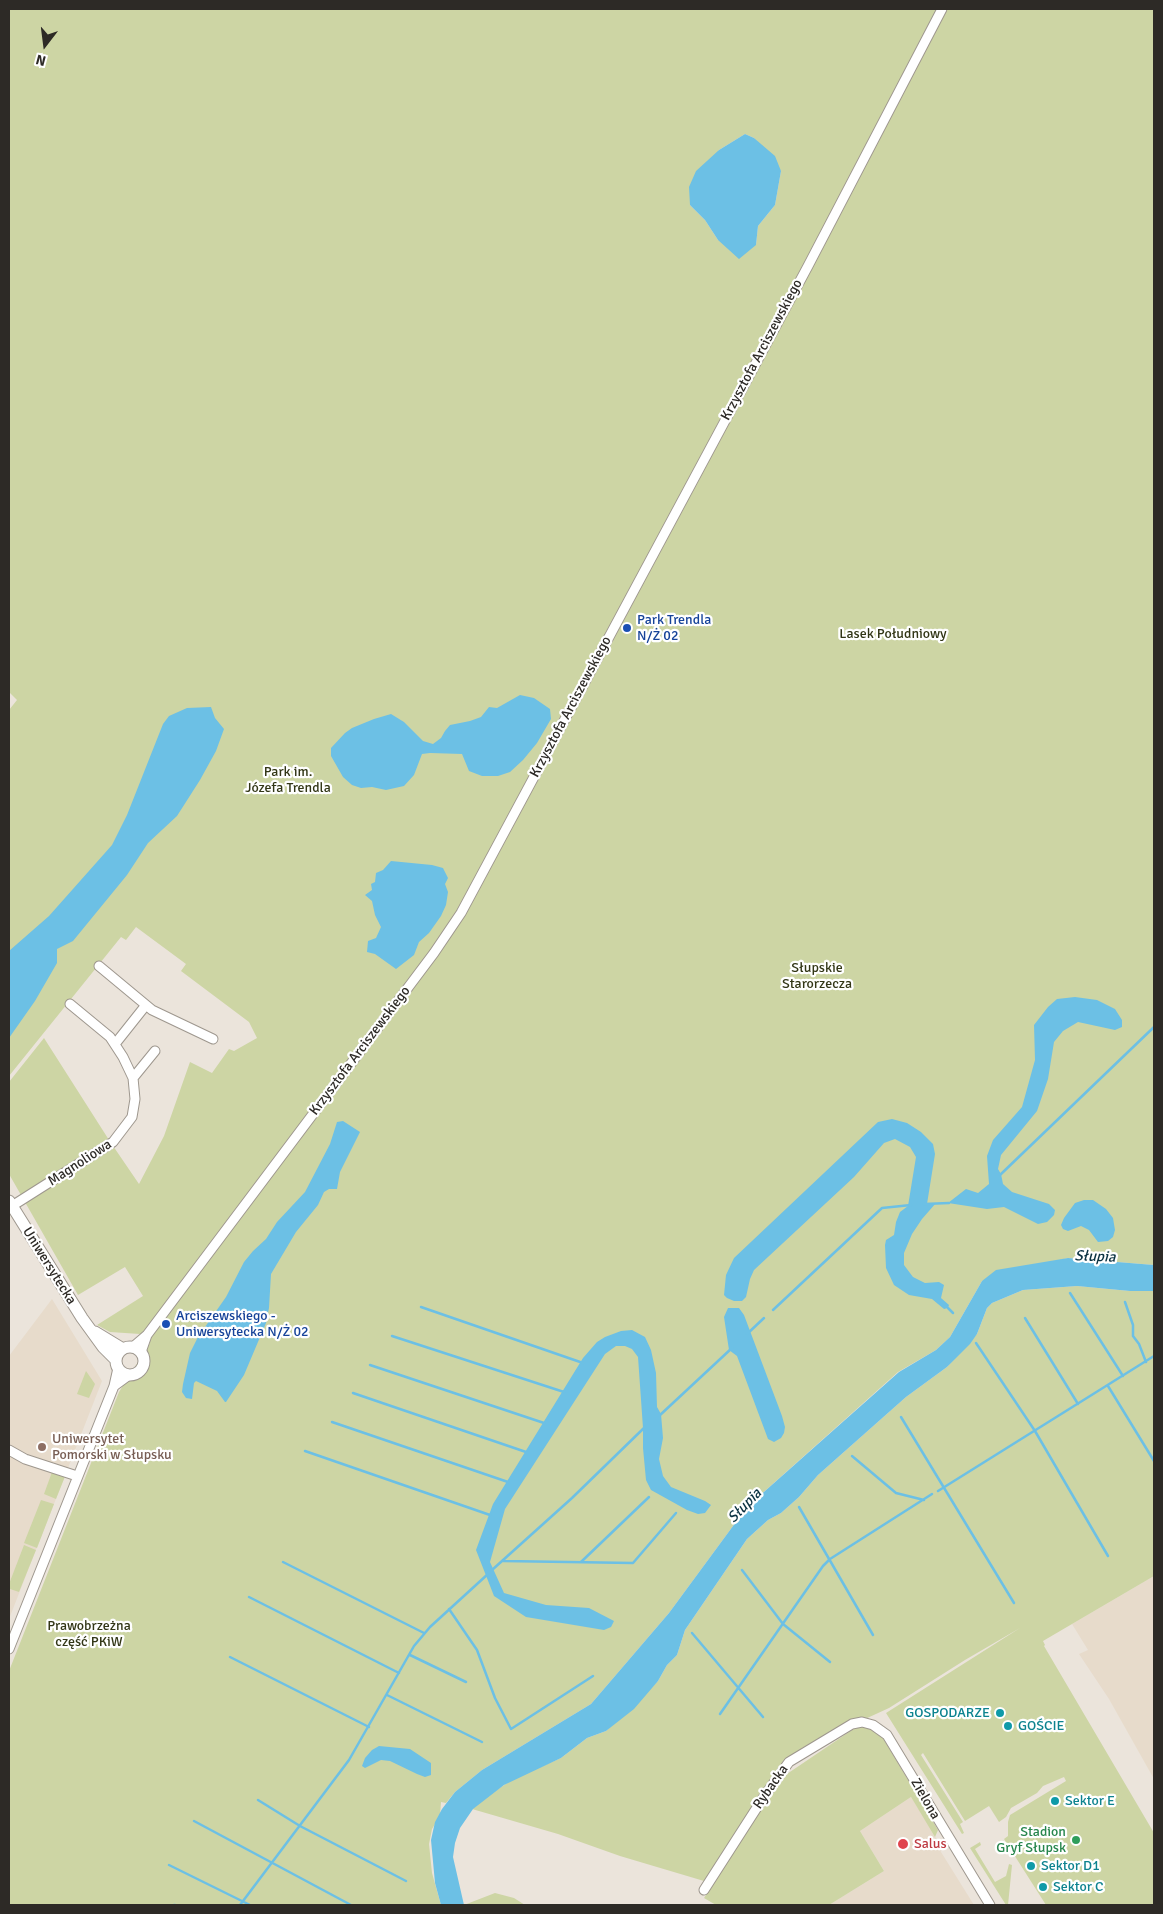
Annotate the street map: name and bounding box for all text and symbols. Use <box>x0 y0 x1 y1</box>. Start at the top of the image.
north arrow <box>20 20 70 70</box>
text: N <box>34 50 48 69</box>
street label: Krzysztofa Arciszewskiego <box>718 277 806 423</box>
place label: Park Trendla N/Ż 02 <box>637 612 711 644</box>
marker: Park Trendla N/Ż 02 <box>621 622 633 634</box>
park label: Lasek Południowy <box>839 626 947 642</box>
street label: Krzysztofa Arciszewskiego <box>527 634 615 780</box>
park label: Park im. Józefa Trendla <box>245 764 331 796</box>
park label: Słupskie Starorzecza <box>782 960 852 992</box>
street label: Krzysztofa Arciszewskiego <box>306 983 414 1119</box>
street label: Magnoliowa <box>45 1136 115 1190</box>
street label: Uniwersytecka <box>19 1224 79 1308</box>
water label: Słupia <box>1074 1247 1116 1267</box>
place label: Arciszewskiego - Uniwersytecka N/Ż 02 <box>176 1308 309 1340</box>
marker: Arciszewskiego - Uniwersytecka N/Ż 02 <box>160 1318 172 1330</box>
place label: Uniwersytet Pomorski w Słupsku <box>52 1431 172 1464</box>
marker: Uniwersytet Pomorski w Słupsku <box>36 1441 48 1453</box>
water label: Słupia <box>724 1485 766 1527</box>
park label: Prawobrzeżna część PKiW <box>47 1618 131 1650</box>
place label: GOSPODARZE <box>905 1705 990 1721</box>
marker: GOSPODARZE <box>994 1707 1006 1719</box>
place label: GOŚCIE <box>1018 1718 1064 1734</box>
marker: GOŚCIE <box>1002 1720 1014 1732</box>
street label: Rybacka <box>750 1762 792 1812</box>
street label: Zielona <box>907 1775 943 1823</box>
place label: Sektor E <box>1065 1793 1115 1809</box>
marker: Sektor E <box>1049 1795 1061 1807</box>
place label: Stadion Gryf Słupsk <box>996 1824 1066 1856</box>
marker: Stadion Gryf Słupsk <box>1070 1834 1082 1846</box>
place label: Salus <box>914 1836 947 1852</box>
marker: Salus <box>896 1837 910 1851</box>
place label: Sektor D1 <box>1041 1858 1100 1874</box>
marker: Sektor D1 <box>1025 1860 1037 1872</box>
place label: Sektor C <box>1053 1879 1104 1895</box>
marker: Sektor C <box>1037 1881 1049 1893</box>

